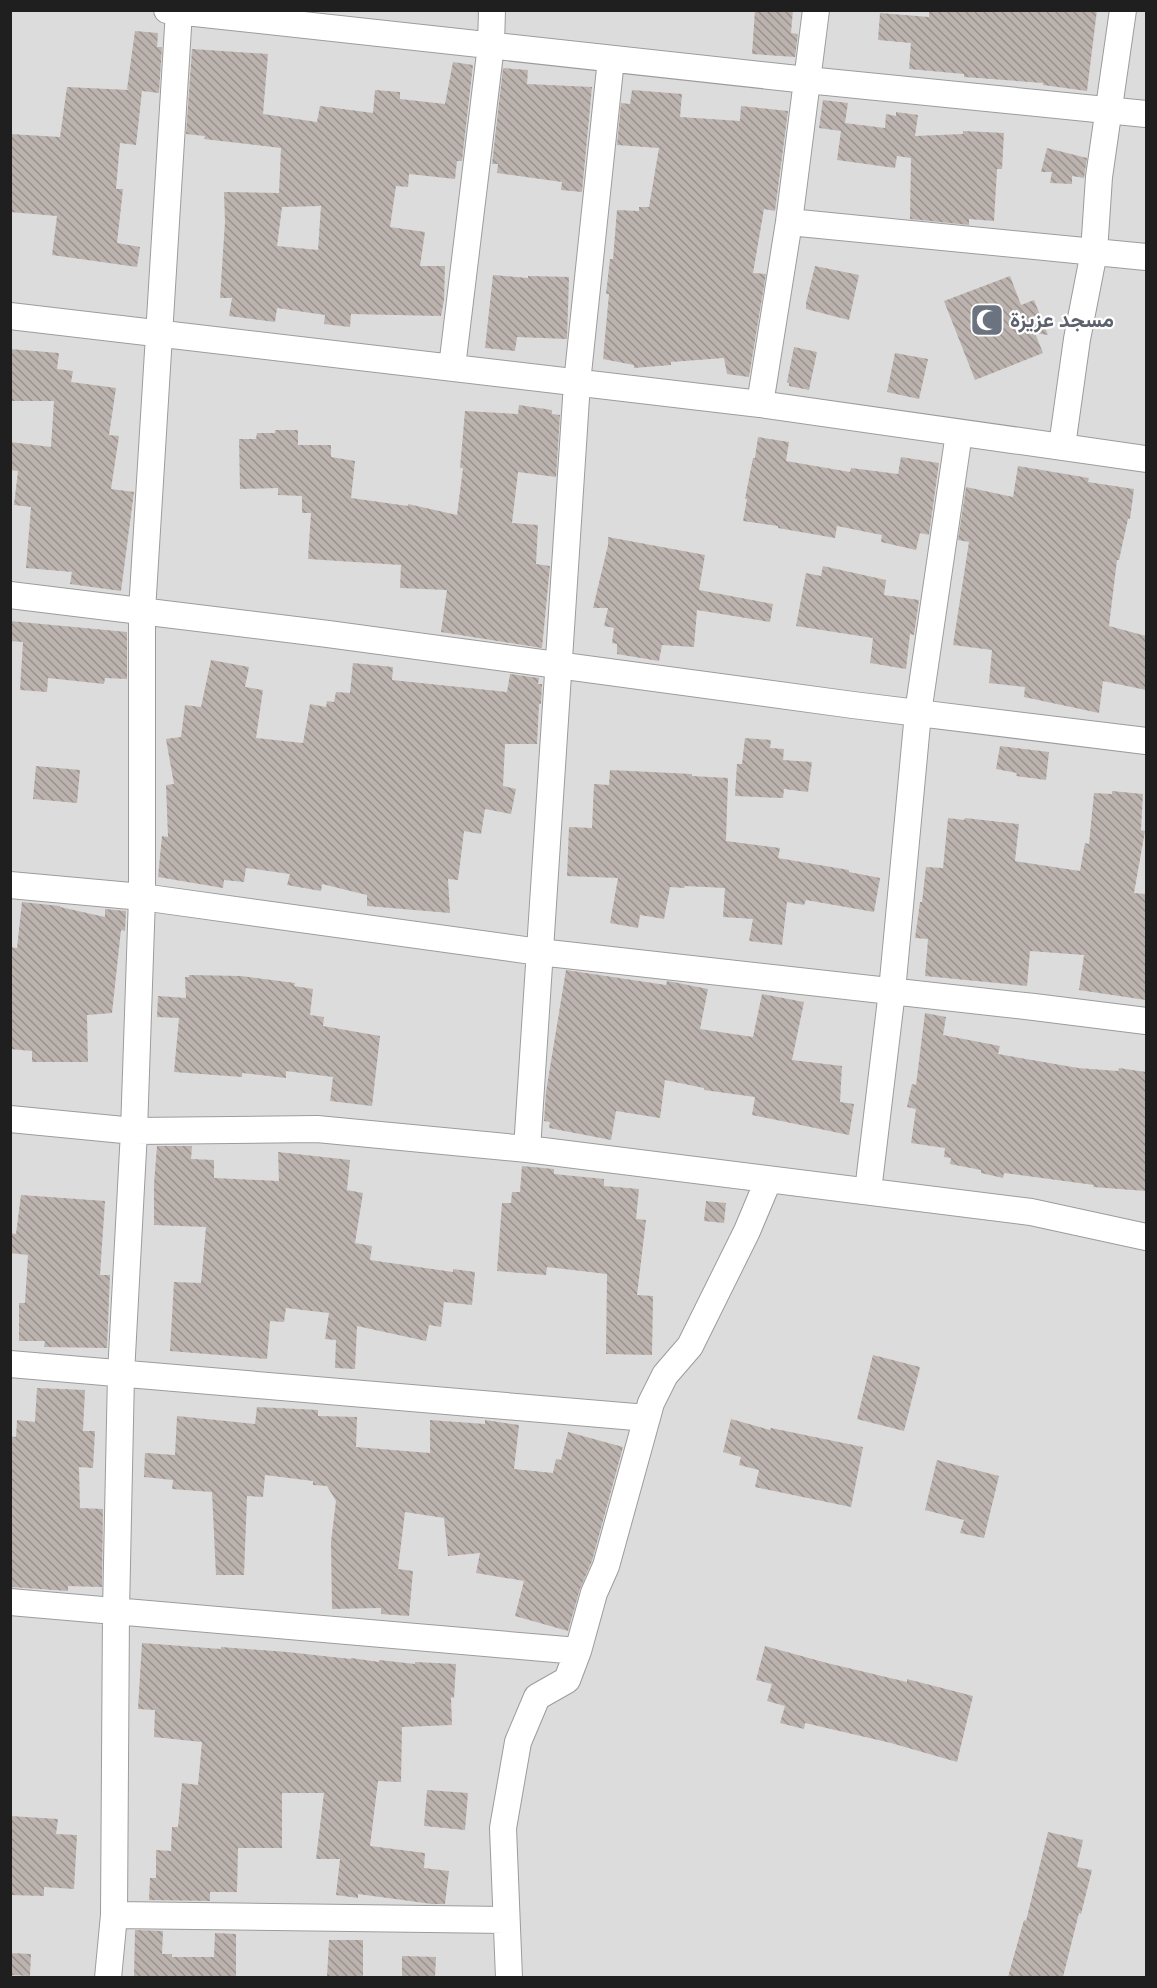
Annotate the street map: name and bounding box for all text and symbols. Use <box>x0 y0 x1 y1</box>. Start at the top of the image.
mosque icon: مسجد عزيزة <box>969 302 1005 338</box>
place label: مسجد عزيزة <box>1010 306 1114 333</box>

